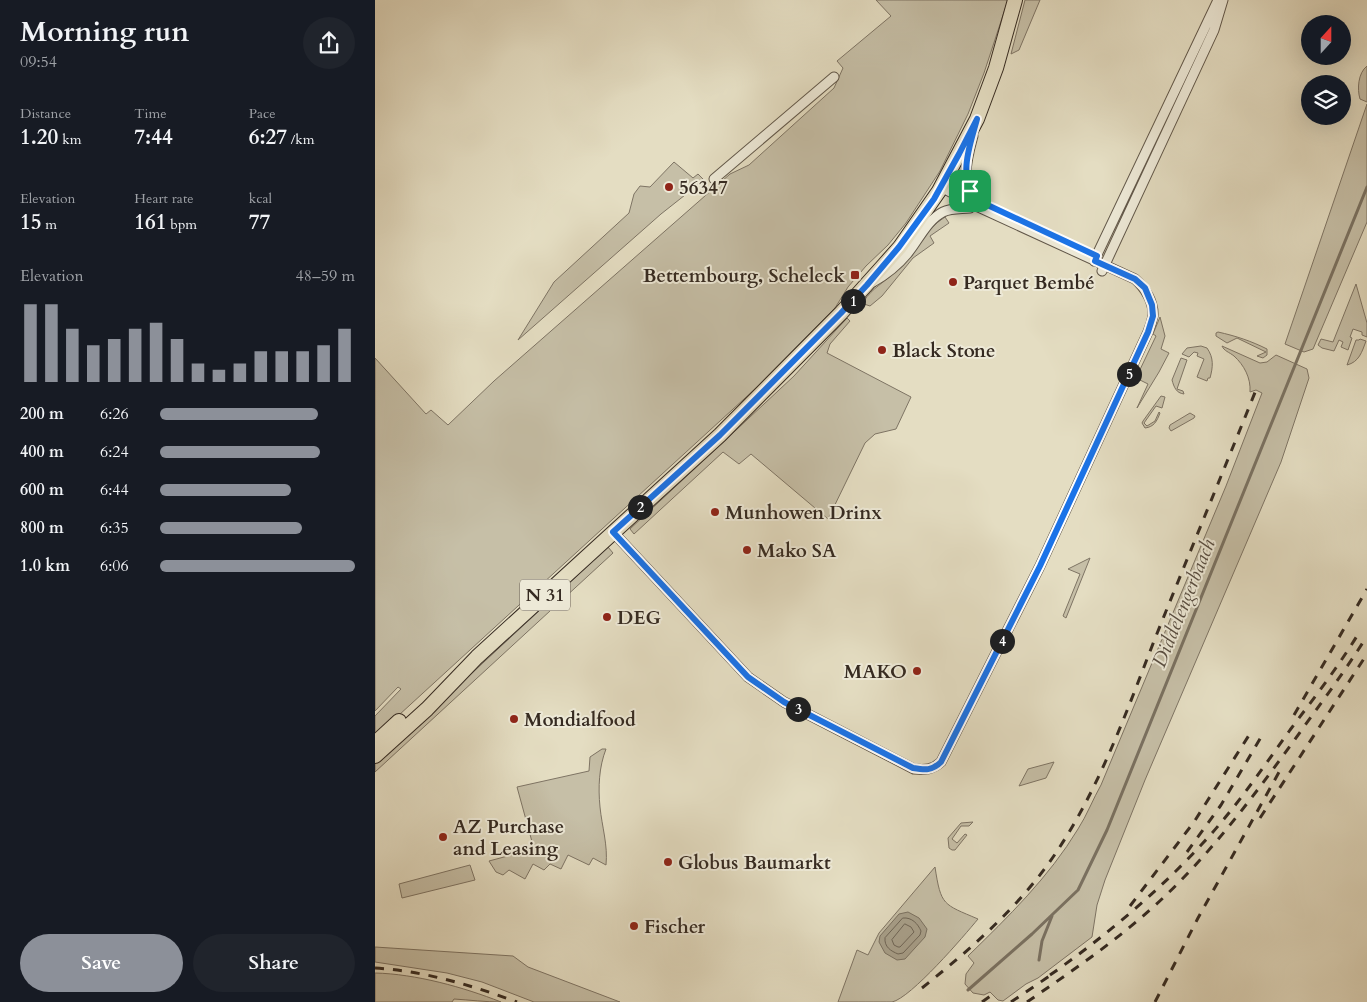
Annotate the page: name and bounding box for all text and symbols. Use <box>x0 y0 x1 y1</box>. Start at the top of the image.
text: Morning run <box>20 13 189 51</box>
north arrow <box>1301 15 1351 65</box>
map controls <box>1301 15 1351 125</box>
button: share <box>303 17 355 69</box>
text: 09:54 <box>20 51 57 73</box>
button: layers <box>1301 75 1351 125</box>
text: Distance <box>20 104 71 123</box>
text: Time <box>134 104 167 123</box>
text: Pace <box>249 104 276 123</box>
text: 1.20 <box>20 123 58 152</box>
text: 7:44 <box>134 123 173 152</box>
text: 6:27 <box>249 123 287 152</box>
text: km <box>58 130 81 149</box>
text: /km <box>287 130 315 149</box>
pin <box>949 170 991 212</box>
place label: 56347 <box>679 175 728 201</box>
icon: arrive <box>956 177 984 205</box>
marker: 56347 <box>663 181 675 193</box>
text: Elevation <box>20 189 76 208</box>
text: Heart rate <box>134 189 194 208</box>
text: kcal <box>249 189 272 208</box>
text: 15 <box>20 208 42 237</box>
text: 161 <box>134 208 167 237</box>
text: 77 <box>249 208 270 237</box>
text: m <box>42 215 57 234</box>
text: bpm <box>167 215 197 234</box>
place label: Bettembourg, Scheleck <box>643 263 845 289</box>
text: Elevation <box>20 265 84 287</box>
text: 48–59 m <box>296 265 355 287</box>
marker: Bettembourg, Scheleck <box>849 269 861 281</box>
place label: Parquet Bembé <box>963 270 1095 296</box>
marker: Parquet Bembé <box>947 276 959 288</box>
pin: 1 <box>841 288 865 314</box>
text: 1 <box>850 292 857 311</box>
place label: Black Stone <box>892 338 996 364</box>
marker: Black Stone <box>876 344 888 356</box>
pin: 5 <box>1117 362 1141 386</box>
text: 5 <box>1126 365 1133 384</box>
text: 200 m <box>20 403 64 425</box>
text: 6:26 <box>100 403 129 425</box>
text: 400 m <box>20 441 64 463</box>
text: 6:24 <box>100 441 129 463</box>
text: 600 m <box>20 479 64 501</box>
text: 6:44 <box>100 479 129 501</box>
pin: 2 <box>627 494 653 520</box>
text: 2 <box>637 498 644 517</box>
place label: Munhowen Drinx <box>725 500 883 526</box>
marker: Munhowen Drinx <box>709 506 721 518</box>
text: 800 m <box>20 517 64 539</box>
text: 6:35 <box>100 517 129 539</box>
water label: Diddelengerbaach <box>1145 535 1222 671</box>
place label: Mako SA <box>757 538 837 564</box>
marker: Mako SA <box>741 544 753 556</box>
text: 1.0 km <box>20 555 70 577</box>
text: 6:06 <box>100 555 129 577</box>
road number: N 31 <box>520 580 570 610</box>
place label: DEG <box>617 605 661 631</box>
marker: DEG <box>601 611 613 623</box>
pin: 4 <box>989 628 1015 654</box>
text: 4 <box>999 632 1006 651</box>
place label: MAKO <box>844 659 907 685</box>
marker: MAKO <box>911 665 923 677</box>
pin: 3 <box>785 696 811 722</box>
text: 3 <box>795 700 802 719</box>
place label: Mondialfood <box>524 707 636 733</box>
marker: Mondialfood <box>508 713 520 725</box>
place label: AZ Purchase and Leasing <box>453 814 564 862</box>
marker: AZ Purchase and Leasing <box>437 831 449 843</box>
place label: Globus Baumarkt <box>678 850 831 876</box>
marker: Globus Baumarkt <box>662 856 674 868</box>
place label: Fischer <box>644 914 706 940</box>
marker: Fischer <box>628 920 640 932</box>
button: Save <box>20 934 183 992</box>
button: Share <box>193 934 355 992</box>

